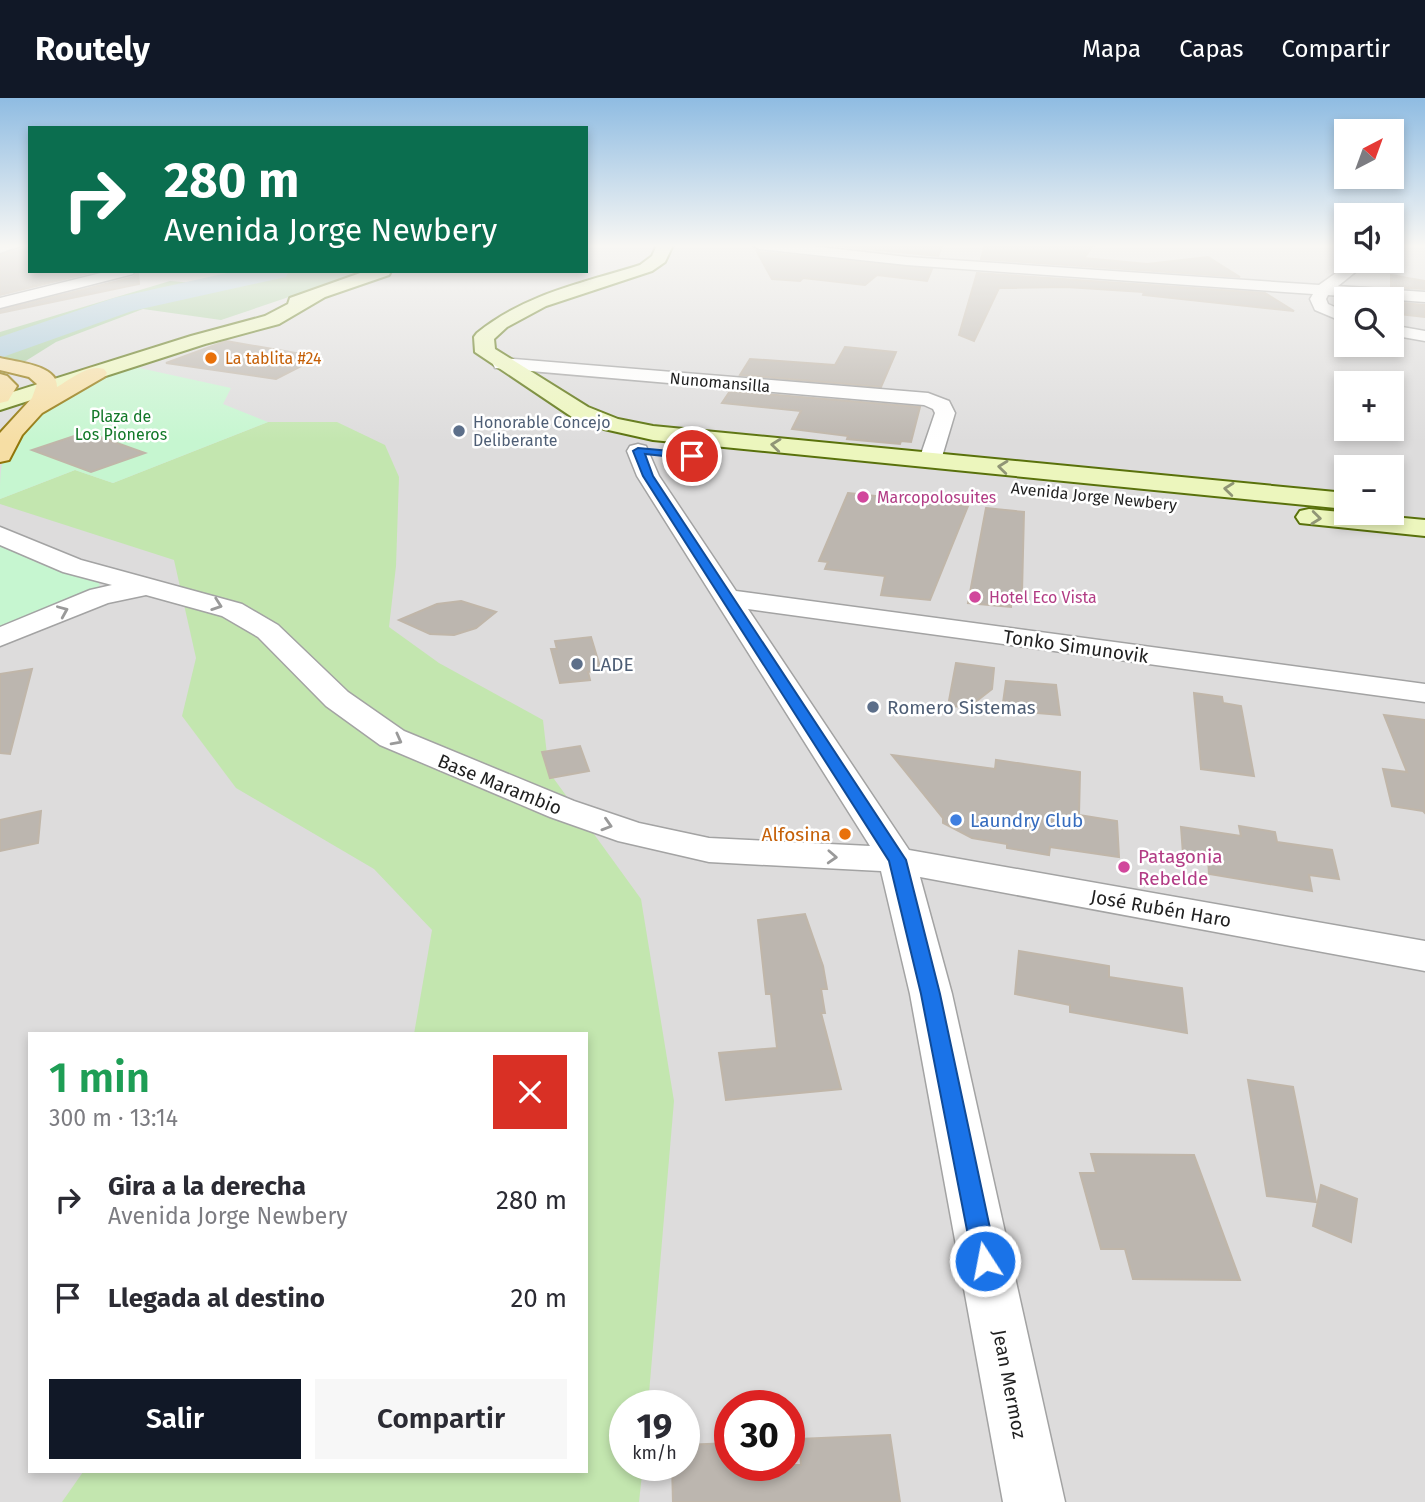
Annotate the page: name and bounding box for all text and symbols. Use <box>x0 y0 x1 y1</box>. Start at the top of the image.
text: Routely <box>35 29 150 69</box>
text: Mapa <box>1082 35 1141 63</box>
text: Capas <box>1179 35 1243 63</box>
text: Compartir <box>1281 35 1390 63</box>
north arrow <box>1334 119 1404 189</box>
map controls <box>1334 119 1404 525</box>
text: 280 m <box>164 151 300 210</box>
icon: right <box>49 154 140 245</box>
button: sound <box>1334 203 1404 273</box>
text: Avenida Jorge Newbery <box>164 211 497 249</box>
button: search <box>1334 287 1404 357</box>
place label: La tablita #24 <box>225 349 322 368</box>
marker: La tablita #24 <box>203 350 219 366</box>
street label: Nunomansilla <box>669 369 771 396</box>
button: + <box>1334 371 1404 441</box>
park label: Plaza de Los Pioneros <box>75 407 167 444</box>
place label: Honorable Concejo Deliberante <box>473 413 611 450</box>
marker: Honorable Concejo Deliberante <box>451 423 467 439</box>
pin <box>662 426 722 486</box>
icon: arrive <box>673 437 711 475</box>
one-way arrow <box>770 438 781 453</box>
button: − <box>1334 455 1404 525</box>
one-way arrow <box>997 460 1008 475</box>
street label: Avenida Jorge Newbery <box>1010 478 1178 515</box>
one-way arrow <box>1223 482 1235 497</box>
place label: Marcopolosuites <box>877 488 996 507</box>
marker: Marcopolosuites <box>855 489 871 505</box>
one-way arrow <box>1310 510 1322 525</box>
place label: Hotel Eco Vista <box>989 588 1097 607</box>
marker: Hotel Eco Vista <box>967 589 983 605</box>
one-way arrow <box>210 597 222 611</box>
one-way arrow <box>56 605 68 619</box>
street label: Tonko Simunovik <box>1002 625 1150 668</box>
place label: LADE <box>591 653 634 676</box>
marker: LADE <box>569 656 585 672</box>
place label: Romero Sistemas <box>887 696 1036 719</box>
marker: Romero Sistemas <box>865 699 881 715</box>
one-way arrow <box>390 732 402 745</box>
street label: Base Marambio <box>434 749 565 820</box>
place label: Laundry Club <box>970 809 1083 832</box>
marker: Laundry Club <box>948 812 964 828</box>
one-way arrow <box>601 817 613 832</box>
place label: Alfosina <box>762 823 831 846</box>
marker: Alfosina <box>837 826 853 842</box>
place label: Patagonia Rebelde <box>1138 845 1223 890</box>
one-way arrow <box>826 850 837 865</box>
marker: Patagonia Rebelde <box>1116 859 1132 875</box>
street label: José Rubén Haro <box>1089 885 1233 932</box>
text: 1 min <box>49 1053 150 1103</box>
button: close <box>493 1055 567 1129</box>
text: 300 m · 13:14 <box>49 1104 178 1132</box>
text: Gira a la derecha <box>108 1171 306 1202</box>
icon: right <box>49 1181 87 1219</box>
text: 280 m <box>496 1185 567 1216</box>
text: Avenida Jorge Newbery <box>108 1202 348 1230</box>
position arrow <box>948 1224 1022 1298</box>
icon: arrive <box>49 1279 87 1317</box>
text: Llegada al destino <box>108 1283 325 1314</box>
text: 20 m <box>510 1283 567 1314</box>
street label: Jean Mermoz <box>988 1328 1031 1441</box>
button: Salir <box>49 1379 301 1459</box>
button: Compartir <box>315 1379 567 1459</box>
speed limit sign: 30 <box>714 1390 805 1481</box>
text: 19 <box>637 1405 672 1447</box>
text: km/h <box>632 1442 677 1464</box>

